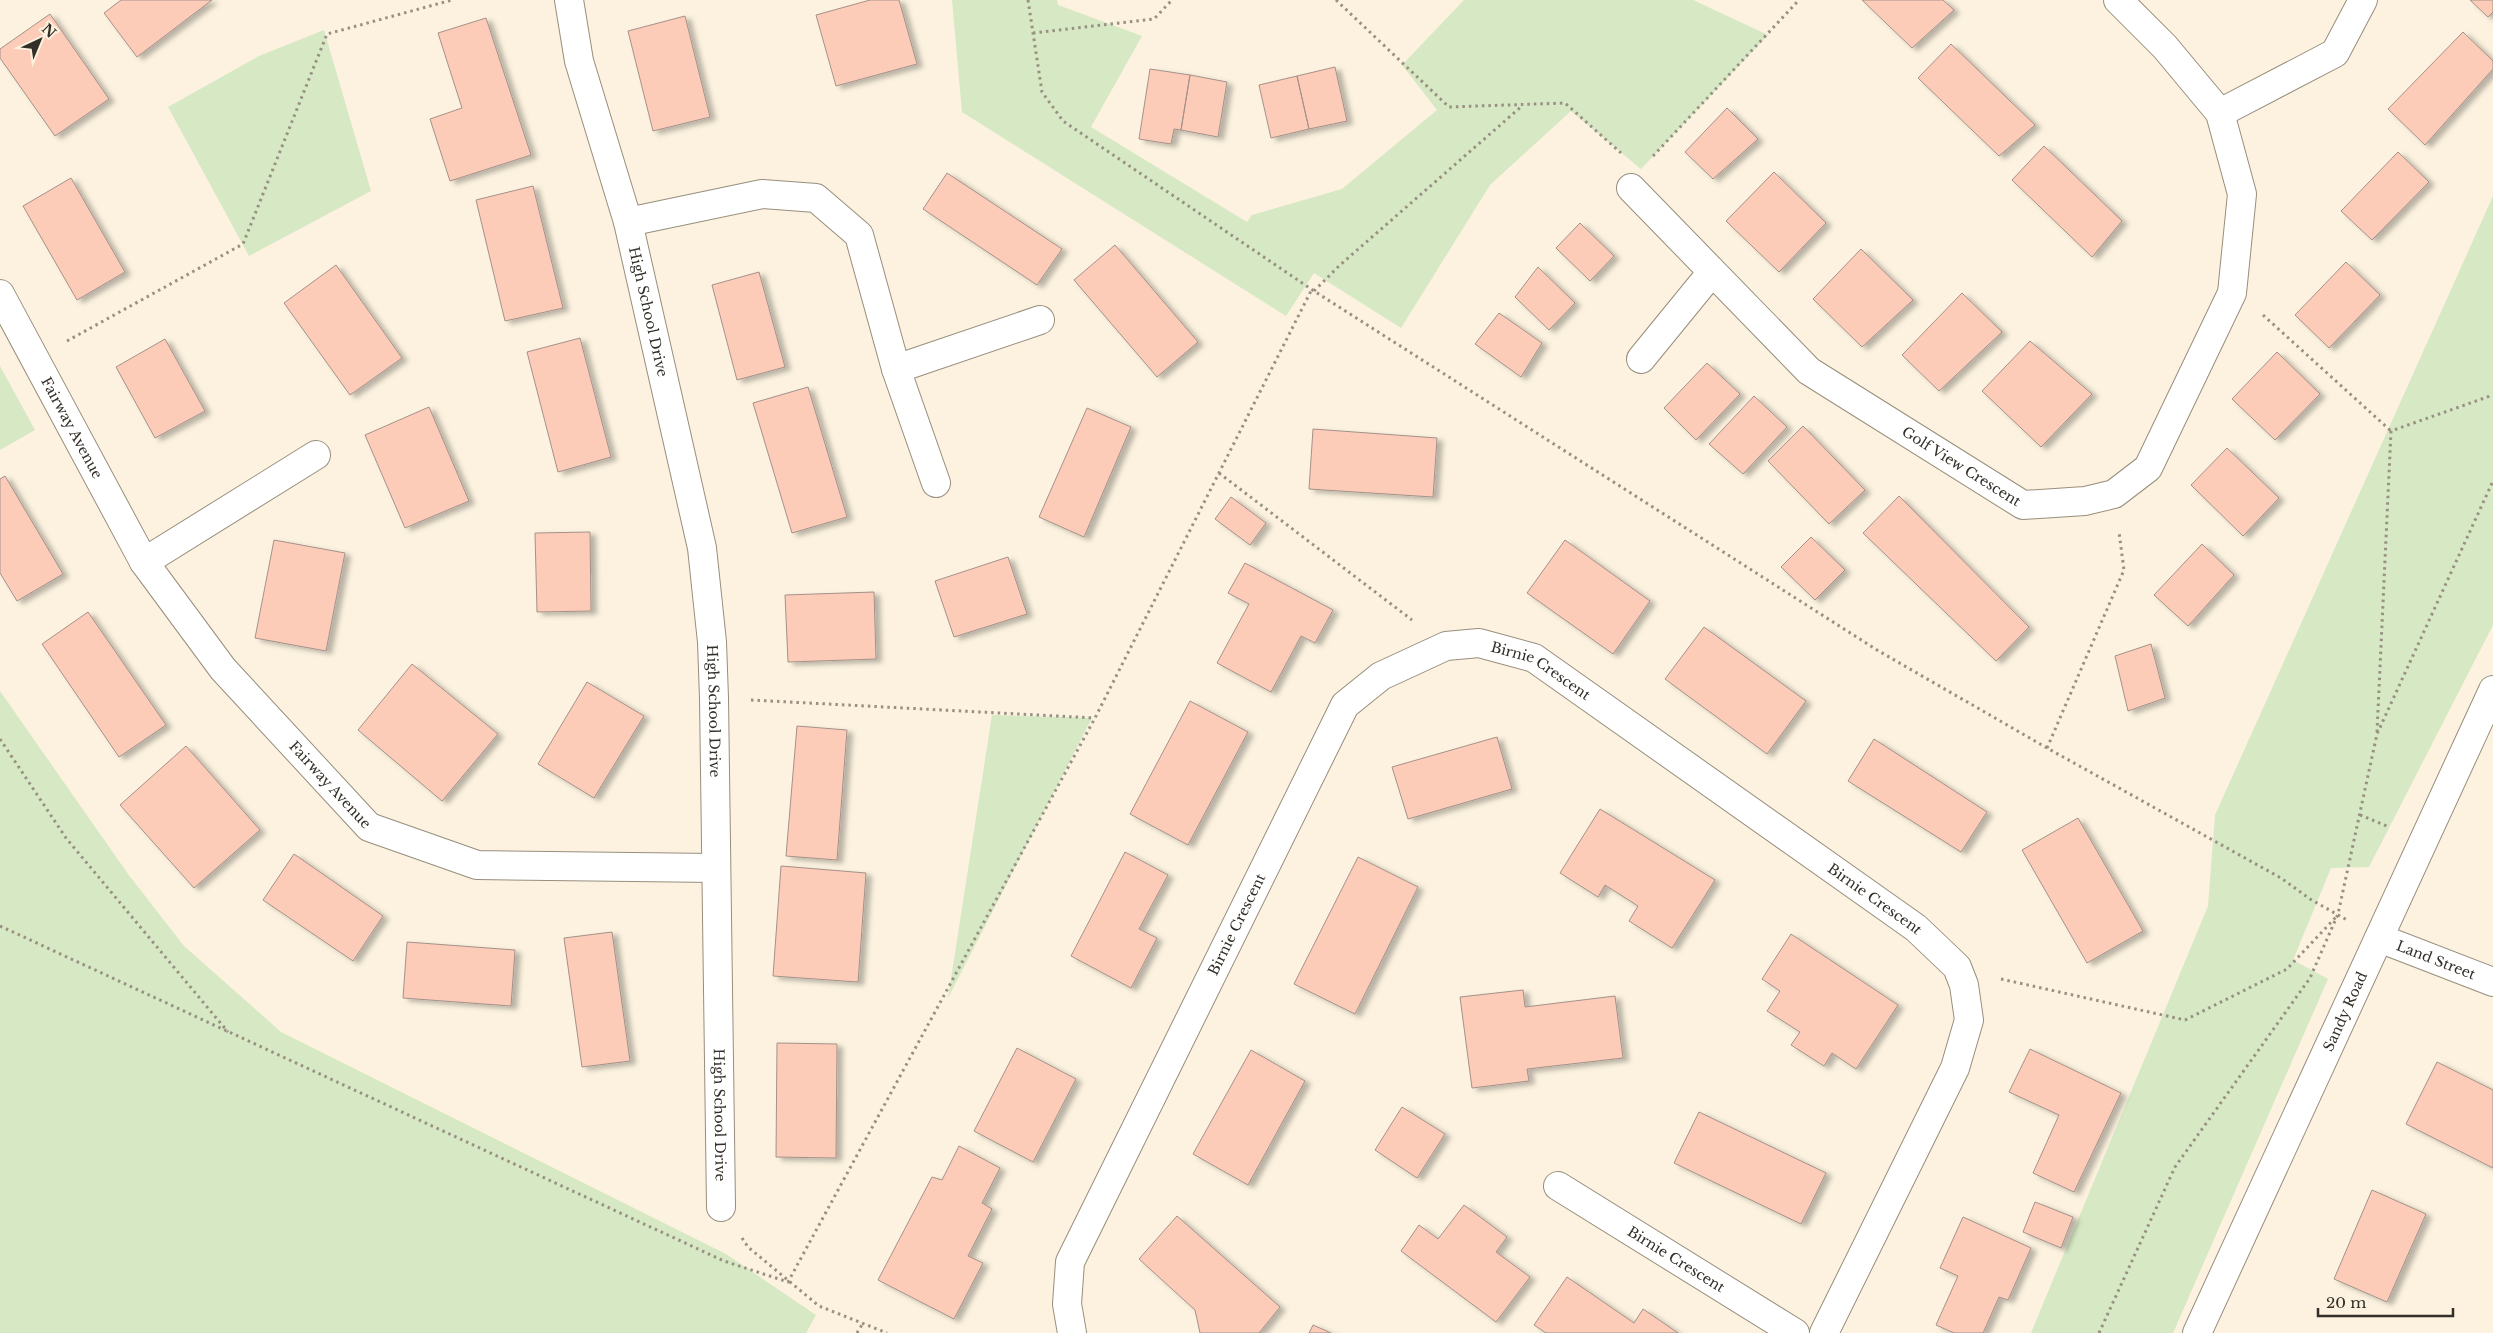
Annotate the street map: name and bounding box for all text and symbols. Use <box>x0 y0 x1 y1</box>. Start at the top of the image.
north arrow <box>15 15 65 65</box>
text: N <box>38 20 60 42</box>
street label: High School Drive <box>625 245 672 378</box>
street label: Fairway Avenue <box>37 374 107 482</box>
street label: Golf View Crescent <box>1899 422 2025 511</box>
street label: Birnie Crescent <box>1489 638 1594 704</box>
street label: High School Drive <box>703 644 724 778</box>
street label: Fairway Avenue <box>285 737 375 832</box>
street label: Birnie Crescent <box>1824 859 1926 939</box>
street label: Birnie Crescent <box>1204 870 1270 978</box>
street label: Land Street <box>2394 937 2479 984</box>
street label: Sandy Road <box>2319 968 2371 1054</box>
street label: High School Drive <box>710 1048 730 1182</box>
street label: Birnie Crescent <box>1624 1222 1729 1297</box>
scale bar <box>2318 1286 2453 1318</box>
text: 20 m <box>2326 1293 2366 1312</box>

